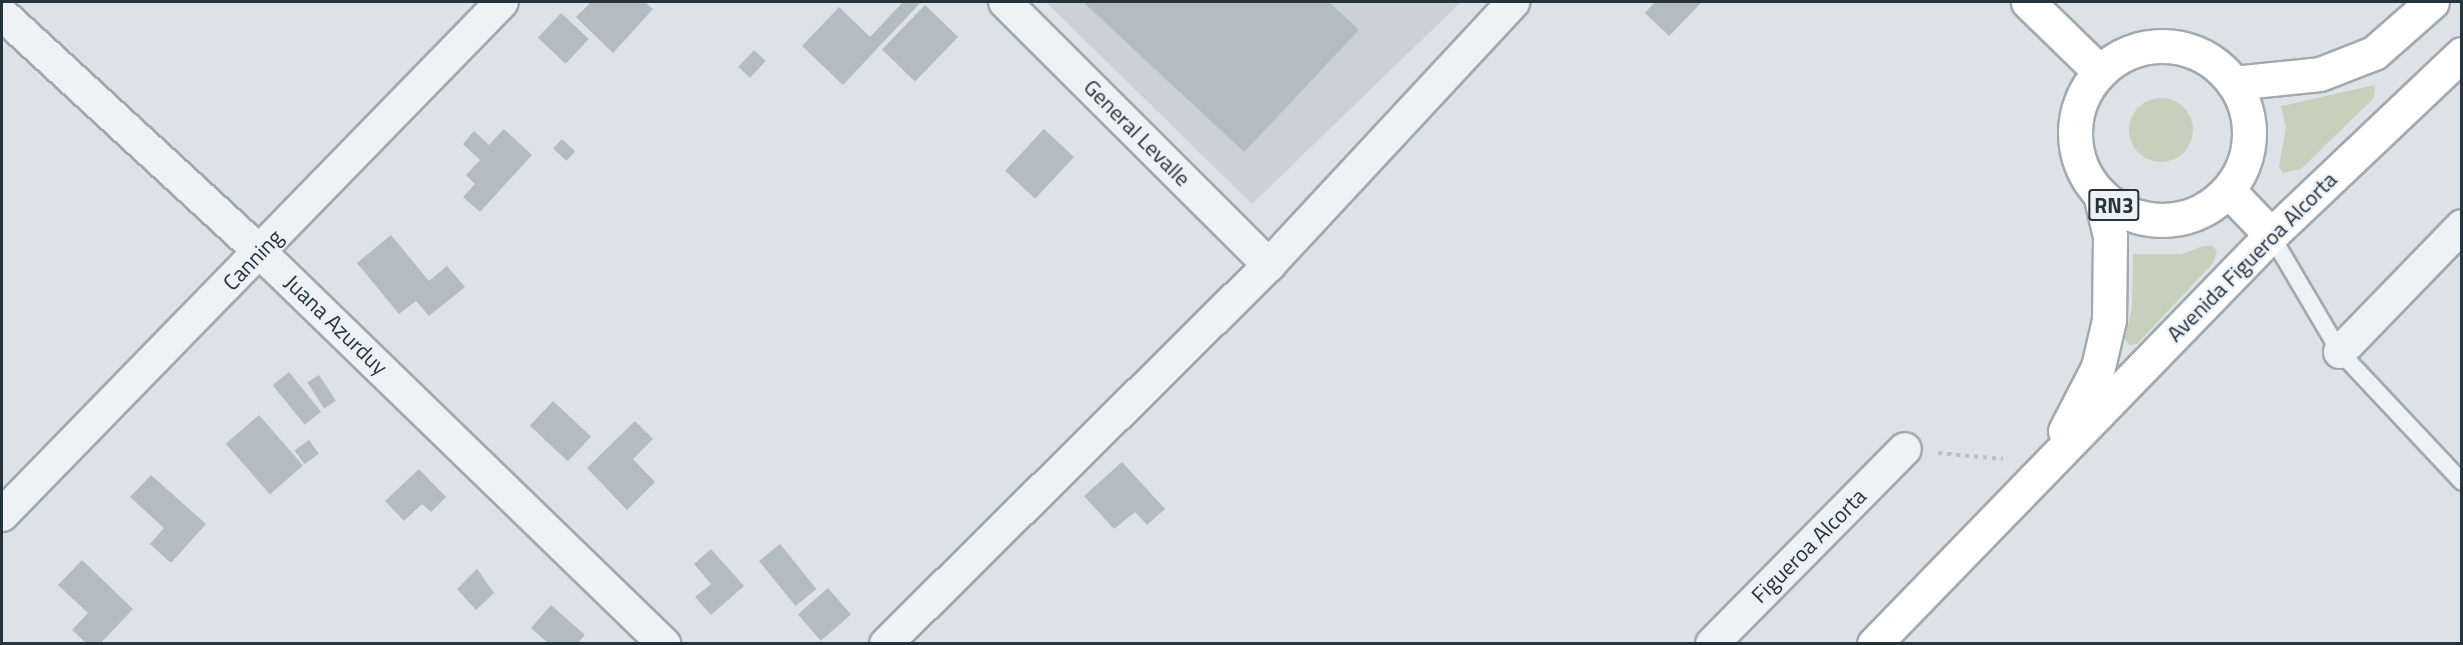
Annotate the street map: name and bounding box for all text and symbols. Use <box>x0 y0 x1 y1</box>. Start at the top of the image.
street label: General Levalle <box>1078 74 1196 192</box>
street label: Avenida Figueroa Alcorta <box>2162 167 2342 347</box>
road number: RN3 <box>2087 187 2141 223</box>
street label: Canning <box>218 224 288 296</box>
street label: Juana Azurduy <box>279 269 393 381</box>
street label: Figueroa Alcorta <box>1746 483 1872 609</box>

